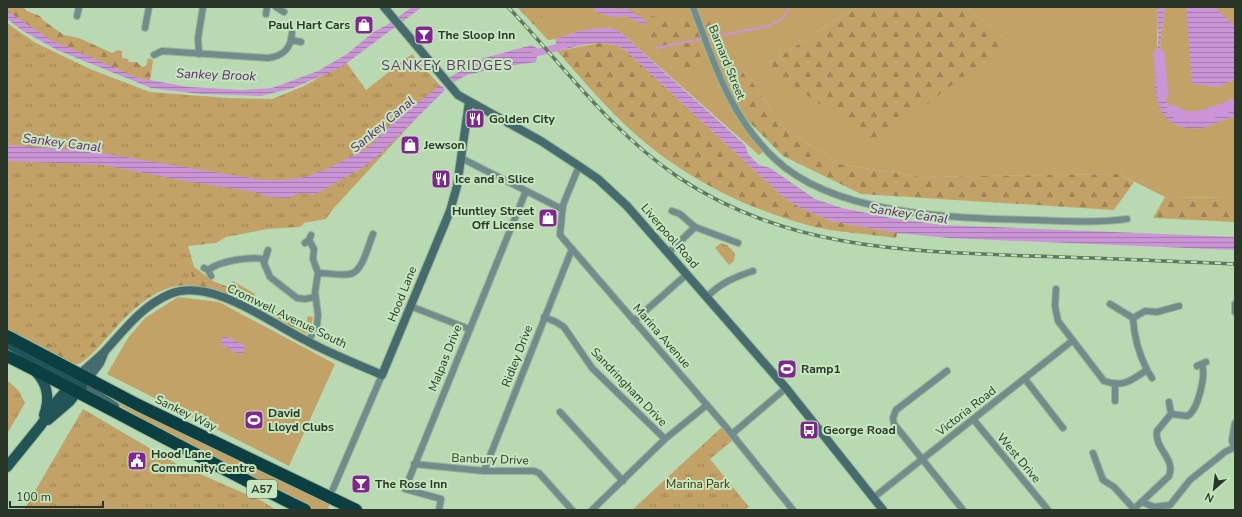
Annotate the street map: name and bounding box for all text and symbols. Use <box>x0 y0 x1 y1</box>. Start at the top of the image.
shop icon: Paul Hart Cars <box>353 14 375 36</box>
place label: Paul Hart Cars <box>268 17 350 33</box>
street label: Barnard Street <box>705 22 750 102</box>
bar icon: The Sloop Inn <box>413 24 435 46</box>
place label: The Sloop Inn <box>438 27 515 43</box>
district label: SANKEY BRIDGES <box>381 56 513 75</box>
water label: Sankey Brook <box>176 65 257 85</box>
water label: Sankey Canal <box>347 92 419 157</box>
restaurant icon: Golden City <box>464 108 486 130</box>
place label: Golden City <box>489 111 555 127</box>
water label: Sankey Canal <box>22 129 102 157</box>
shop icon: Jewson <box>399 134 421 156</box>
place label: Jewson <box>423 137 465 153</box>
restaurant icon: Ice and a Slice <box>430 168 452 190</box>
place label: Ice and a Slice <box>455 171 534 187</box>
street label: Liverpool Road <box>637 200 703 272</box>
water label: Sankey Canal <box>868 200 949 228</box>
place label: Huntley Street Off License <box>452 203 534 233</box>
shop icon: Huntley Street Off License <box>537 207 559 229</box>
street label: Hood Lane <box>384 264 420 324</box>
street label: Cromwell Avenue South <box>224 280 350 352</box>
street label: Marina Avenue <box>629 300 695 372</box>
street label: Malpas Drive <box>424 322 466 394</box>
street label: Ridley Drive <box>498 323 536 389</box>
street label: Sandringham Drive <box>587 344 671 430</box>
sports icon: Ramp1 <box>776 358 798 380</box>
place label: Ramp1 <box>801 361 841 377</box>
street label: Victoria Road <box>932 383 999 440</box>
street label: Sankey Way <box>152 391 220 435</box>
place label: David Lloyd Clubs <box>268 405 334 435</box>
sports icon: David Lloyd Clubs <box>243 409 265 431</box>
bus stop icon: George Road <box>798 419 820 441</box>
place label: George Road <box>823 422 896 438</box>
street label: West Drive <box>993 430 1045 486</box>
place label: Hood Lane Community Centre <box>151 446 255 476</box>
public building icon: Hood Lane Community Centre <box>126 450 148 472</box>
street label: Banbury Drive <box>451 450 529 468</box>
north arrow <box>1194 469 1234 509</box>
bar icon: The Rose Inn <box>350 473 372 495</box>
place label: The Rose Inn <box>375 476 447 492</box>
park label: Marina Park <box>666 476 731 492</box>
road number: A57 <box>247 480 277 498</box>
scale bar <box>10 483 103 509</box>
text: 100 m <box>16 489 51 505</box>
text: N <box>1202 489 1217 506</box>

